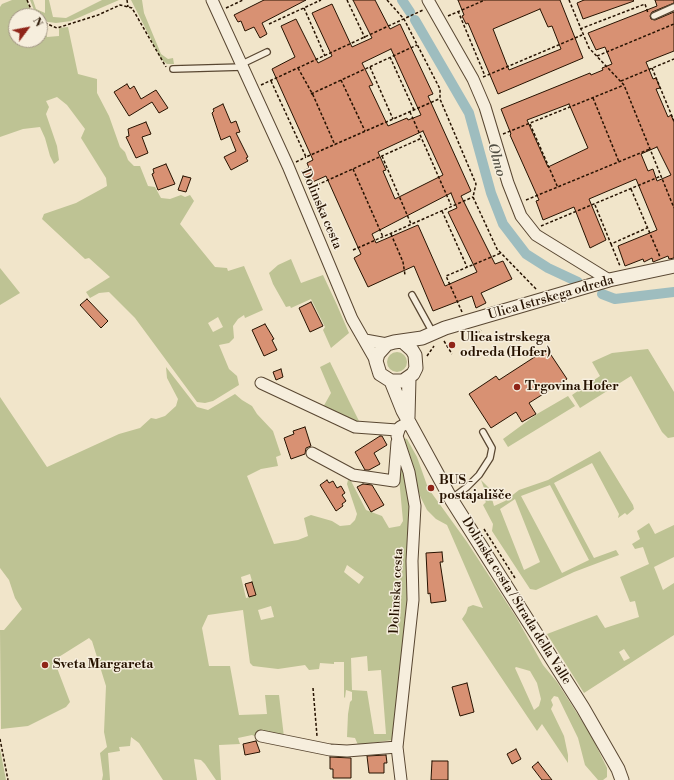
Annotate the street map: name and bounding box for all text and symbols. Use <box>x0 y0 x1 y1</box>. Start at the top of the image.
north arrow <box>8 8 48 48</box>
text: N <box>29 15 46 30</box>
water label: Olmo <box>483 141 509 179</box>
street label: Dolinska cesta <box>297 166 345 252</box>
street label: Ulica Istrskega odreda <box>486 273 616 323</box>
place label: Ulica istrskega odreda (Hofer) <box>460 330 551 361</box>
marker: Ulica istrskega odreda (Hofer) <box>447 340 457 350</box>
place label: Trgovina Hofer <box>525 379 619 395</box>
marker: Trgovina Hofer <box>512 382 522 392</box>
place label: BUS - postajališče <box>439 473 512 504</box>
marker: BUS - postajališče <box>426 483 436 493</box>
street label: Dolinska cesta / Strada della Valle <box>458 514 574 688</box>
street label: Dolinska cesta <box>387 548 407 634</box>
place label: Sveta Margareta <box>53 657 153 673</box>
marker: Sveta Margareta <box>40 660 50 670</box>

